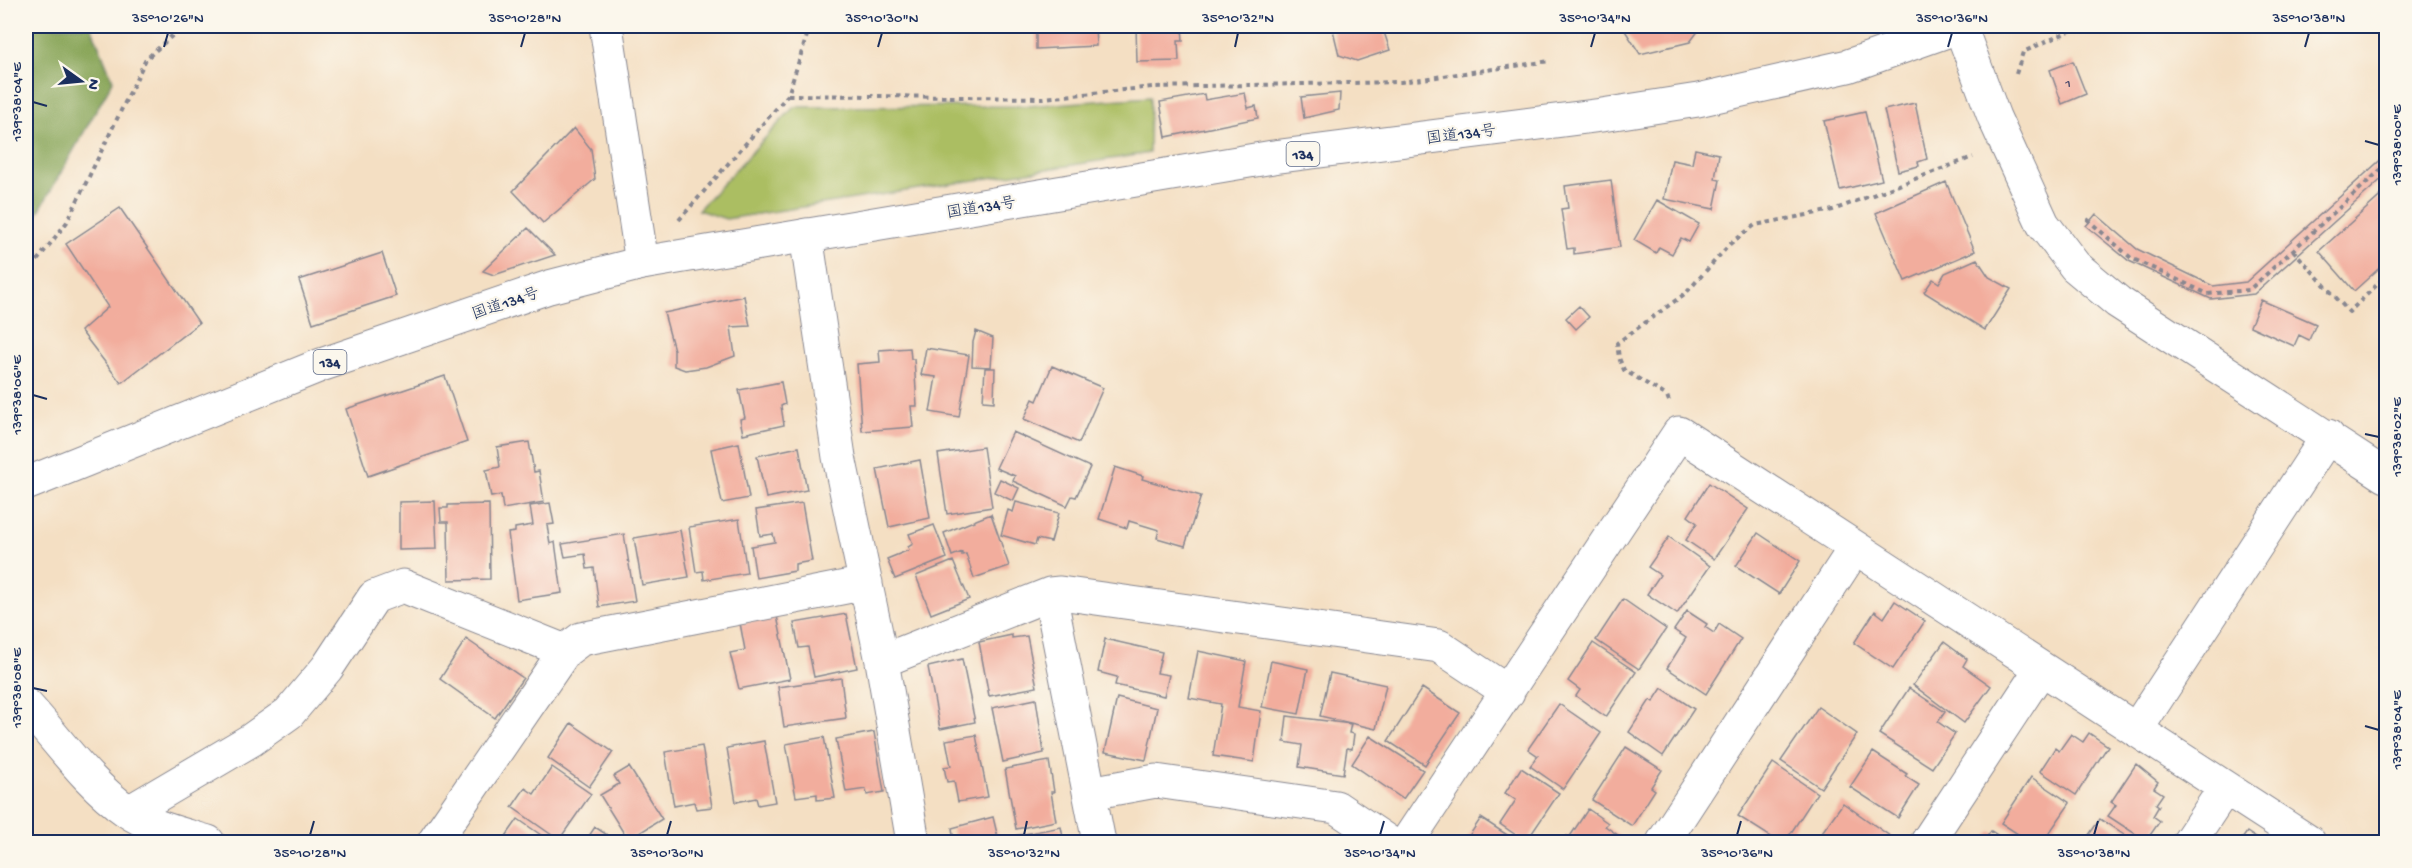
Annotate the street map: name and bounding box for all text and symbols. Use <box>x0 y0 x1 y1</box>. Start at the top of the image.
text: 35°10'26"N <box>131 10 204 28</box>
text: 35°10'28"N <box>488 10 561 28</box>
text: 35°10'30"N <box>844 10 919 28</box>
text: 35°10'32"N <box>1201 10 1274 28</box>
text: 35°10'34"N <box>1558 10 1631 28</box>
text: 35°10'36"N <box>1915 10 1988 28</box>
text: 35°10'38"N <box>2272 10 2346 28</box>
north arrow <box>51 51 111 111</box>
text: 139°38'04"E <box>9 62 27 143</box>
text: N <box>81 76 103 92</box>
house number: 1 <box>2064 76 2071 93</box>
text: 139°38'00"E <box>2389 104 2407 186</box>
street label: 国道134号 <box>1425 122 1497 150</box>
road number: 134 <box>1286 142 1320 166</box>
street label: 国道134号 <box>945 194 1018 224</box>
street label: 国道134号 <box>469 284 542 326</box>
road number: 134 <box>314 350 346 374</box>
text: 139°38'06"E <box>9 355 27 436</box>
text: 139°38'02"E <box>2389 397 2407 478</box>
text: 139°38'08"E <box>9 647 27 729</box>
text: 139°38'04"E <box>2389 690 2407 771</box>
text: 35°10'28"N <box>273 845 346 863</box>
text: 35°10'30"N <box>629 845 704 863</box>
text: 35°10'32"N <box>987 845 1060 863</box>
text: 35°10'34"N <box>1343 845 1416 863</box>
text: 35°10'36"N <box>1700 845 1773 863</box>
text: 35°10'38"N <box>2057 845 2131 863</box>

